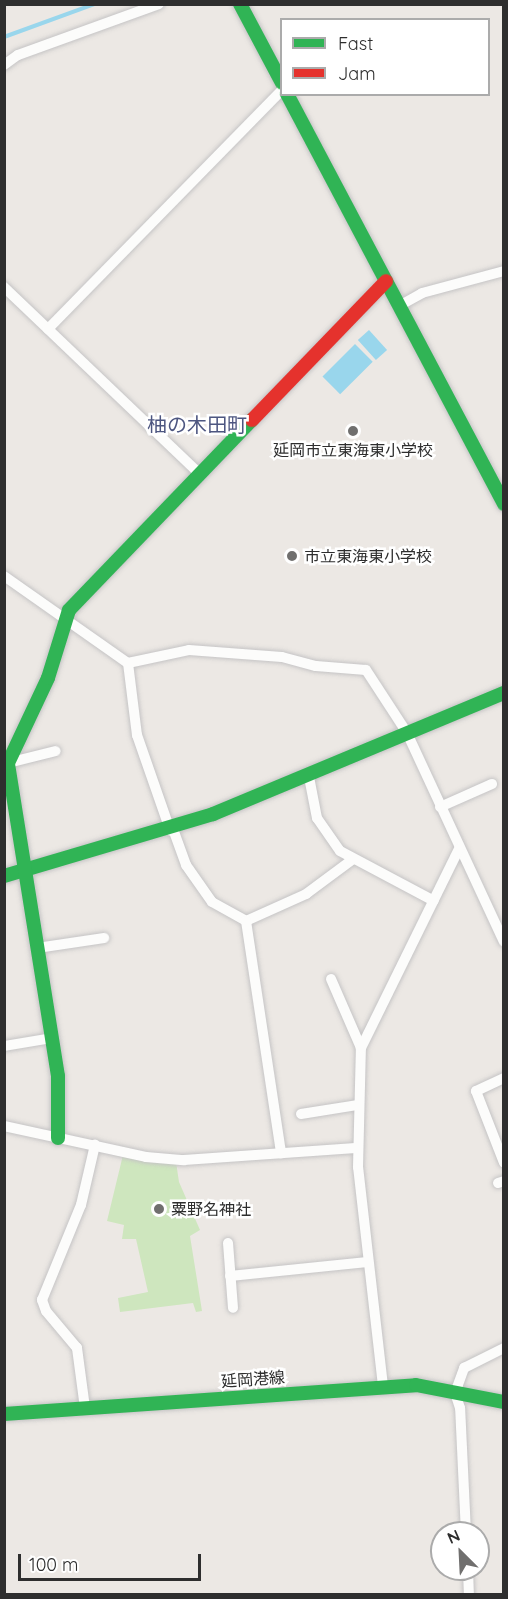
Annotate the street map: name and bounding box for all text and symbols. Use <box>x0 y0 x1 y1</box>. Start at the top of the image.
legend <box>280 18 490 96</box>
text: Fast <box>338 32 373 55</box>
text: Jam <box>338 62 376 85</box>
district label: 柚の木田町 <box>147 412 247 436</box>
marker: 延岡市立東海東小学校 <box>346 424 360 438</box>
place label: 延岡市立東海東小学校 <box>273 440 433 460</box>
place label: 市立東海東小学校 <box>304 546 432 566</box>
marker: 市立東海東小学校 <box>285 549 299 563</box>
place label: 粟野名神社 <box>171 1199 251 1219</box>
marker: 粟野名神社 <box>152 1202 166 1216</box>
street label: 延岡港線 <box>220 1367 286 1391</box>
north arrow <box>430 1521 490 1581</box>
text: N <box>444 1525 463 1548</box>
scale bar <box>21 1542 204 1580</box>
text: 100 m <box>29 1553 78 1576</box>

